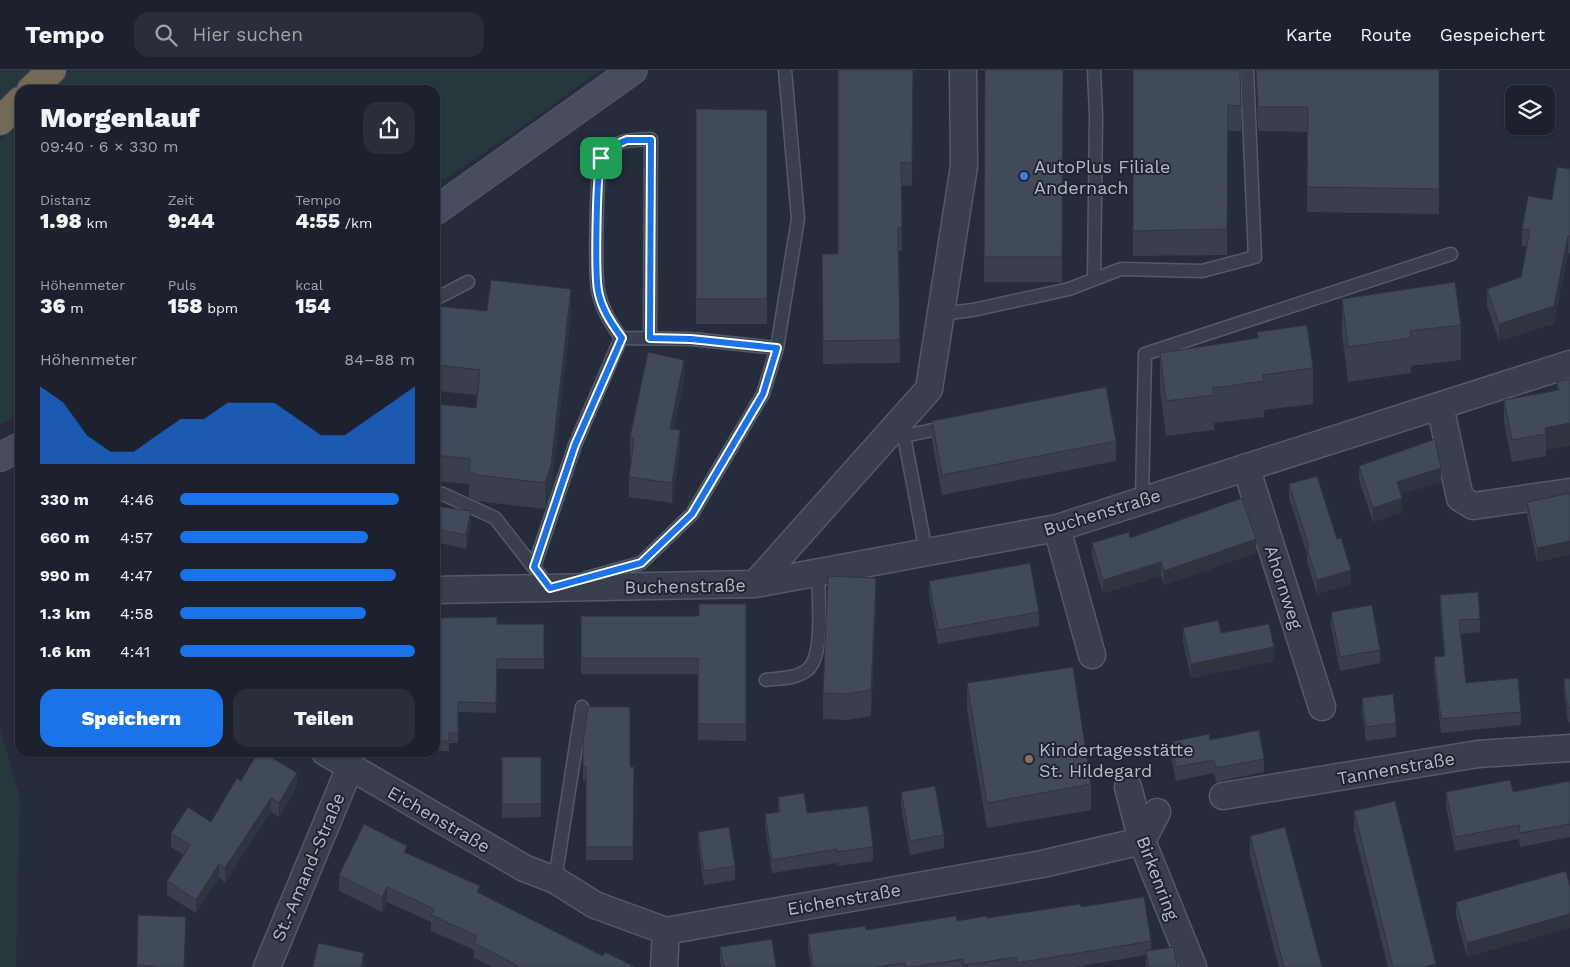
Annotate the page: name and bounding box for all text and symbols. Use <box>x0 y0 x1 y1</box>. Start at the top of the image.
search box <box>134 12 484 57</box>
text: Tempo <box>25 21 104 49</box>
icon: search <box>152 21 180 49</box>
text: Hier suchen <box>192 23 303 46</box>
text: Karte <box>1286 24 1332 45</box>
text: Route <box>1360 24 1412 45</box>
text: Gespeichert <box>1440 24 1545 45</box>
map controls <box>1505 85 1555 135</box>
button: layers <box>1505 85 1555 135</box>
text: Morgenlauf <box>40 101 200 134</box>
button: share <box>363 102 415 154</box>
text: 09:40 · 6 × 330 m <box>40 137 178 156</box>
pin <box>580 137 622 179</box>
icon: arrive <box>587 144 615 172</box>
place label: AutoPlus Filiale Andernach <box>1034 156 1170 198</box>
marker: AutoPlus Filiale Andernach <box>1018 170 1030 182</box>
text: Distanz <box>40 192 91 208</box>
text: Zeit <box>168 192 194 208</box>
text: Tempo <box>295 192 341 208</box>
text: 1.98 <box>40 208 82 233</box>
text: 9:44 <box>168 208 215 233</box>
text: 4:55 <box>295 208 340 233</box>
text: km <box>82 215 108 231</box>
text: /km <box>340 215 372 231</box>
text: Höhenmeter <box>40 277 125 293</box>
text: Puls <box>168 277 197 293</box>
text: kcal <box>295 277 323 293</box>
text: 36 <box>40 293 66 318</box>
text: 158 <box>168 293 203 318</box>
text: 154 <box>295 293 331 318</box>
text: m <box>66 300 84 316</box>
text: bpm <box>203 300 238 316</box>
text: Höhenmeter <box>40 350 137 369</box>
text: 84–88 m <box>344 350 415 369</box>
street label: Buchenstraße <box>1041 484 1163 540</box>
text: 330 m <box>40 490 89 509</box>
text: 4:46 <box>120 490 154 509</box>
text: 660 m <box>40 528 90 547</box>
text: 4:57 <box>120 528 153 547</box>
street label: Ahornweg <box>1261 542 1308 632</box>
text: 990 m <box>40 566 90 585</box>
text: 4:47 <box>120 566 152 585</box>
street label: Buchenstraße <box>624 574 746 598</box>
text: 1.3 km <box>40 604 91 623</box>
text: 4:58 <box>120 604 154 623</box>
text: 1.6 km <box>40 642 91 661</box>
text: 4:41 <box>120 642 150 661</box>
button: Speichern <box>40 689 223 747</box>
button: Teilen <box>233 689 415 747</box>
place label: Kindertagesstätte St. Hildegard <box>1039 739 1194 781</box>
street label: Tannenstraße <box>1336 747 1456 789</box>
marker: Kindertagesstätte St. Hildegard <box>1023 753 1035 765</box>
street label: Eichenstraße <box>384 781 494 857</box>
street label: St.-Amand-Straße <box>267 790 349 944</box>
street label: Birkenring <box>1132 833 1184 923</box>
street label: Eichenstraße <box>786 879 902 919</box>

